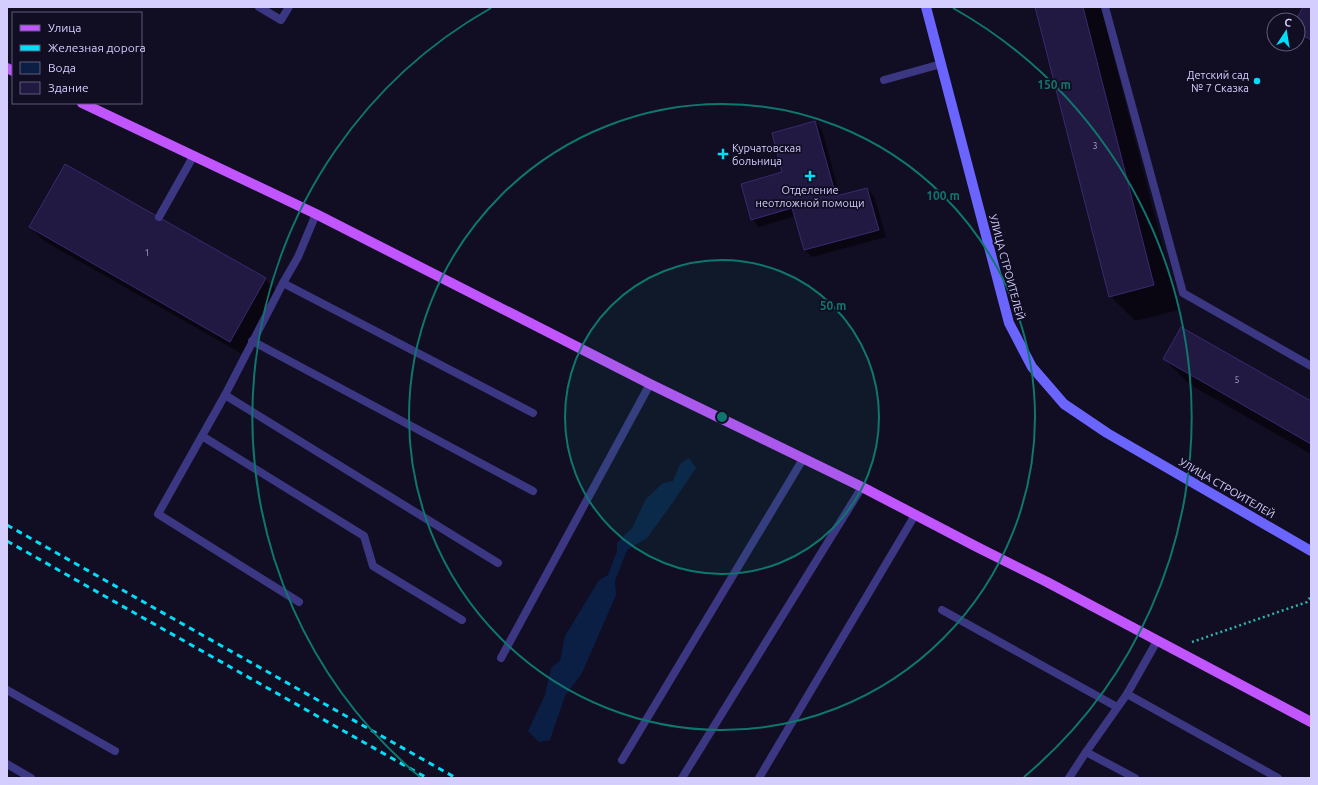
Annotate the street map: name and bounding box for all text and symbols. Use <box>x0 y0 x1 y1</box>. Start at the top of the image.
legend <box>12 12 142 104</box>
north arrow <box>1266 12 1306 52</box>
text: С <box>1283 16 1293 29</box>
text: Улица <box>48 21 81 34</box>
text: Железная дорога <box>48 41 146 54</box>
text: Вода <box>48 61 76 74</box>
place label: Детский сад № 7 Сказка <box>1187 69 1250 94</box>
marker: Детский сад № 7 Сказка <box>1252 76 1262 86</box>
text: 150 m <box>1037 78 1071 91</box>
text: Здание <box>48 81 89 94</box>
house number: 3 <box>1092 141 1098 151</box>
place label: Курчатовская больница <box>732 142 801 167</box>
marker: Курчатовская больница <box>717 148 729 160</box>
marker: Отделение неотложной помощи <box>804 170 816 182</box>
place label: Отделение неотложной помощи <box>755 184 865 209</box>
text: 100 m <box>926 189 960 202</box>
street label: УЛИЦА СТРОИТЕЛЕЙ <box>987 213 1027 321</box>
house number: 1 <box>144 248 150 258</box>
text: 50 m <box>820 299 846 312</box>
house number: 5 <box>1234 375 1240 385</box>
centre of rings <box>715 410 729 424</box>
street label: УЛИЦА СТРОИТЕЛЕЙ <box>1177 456 1277 520</box>

